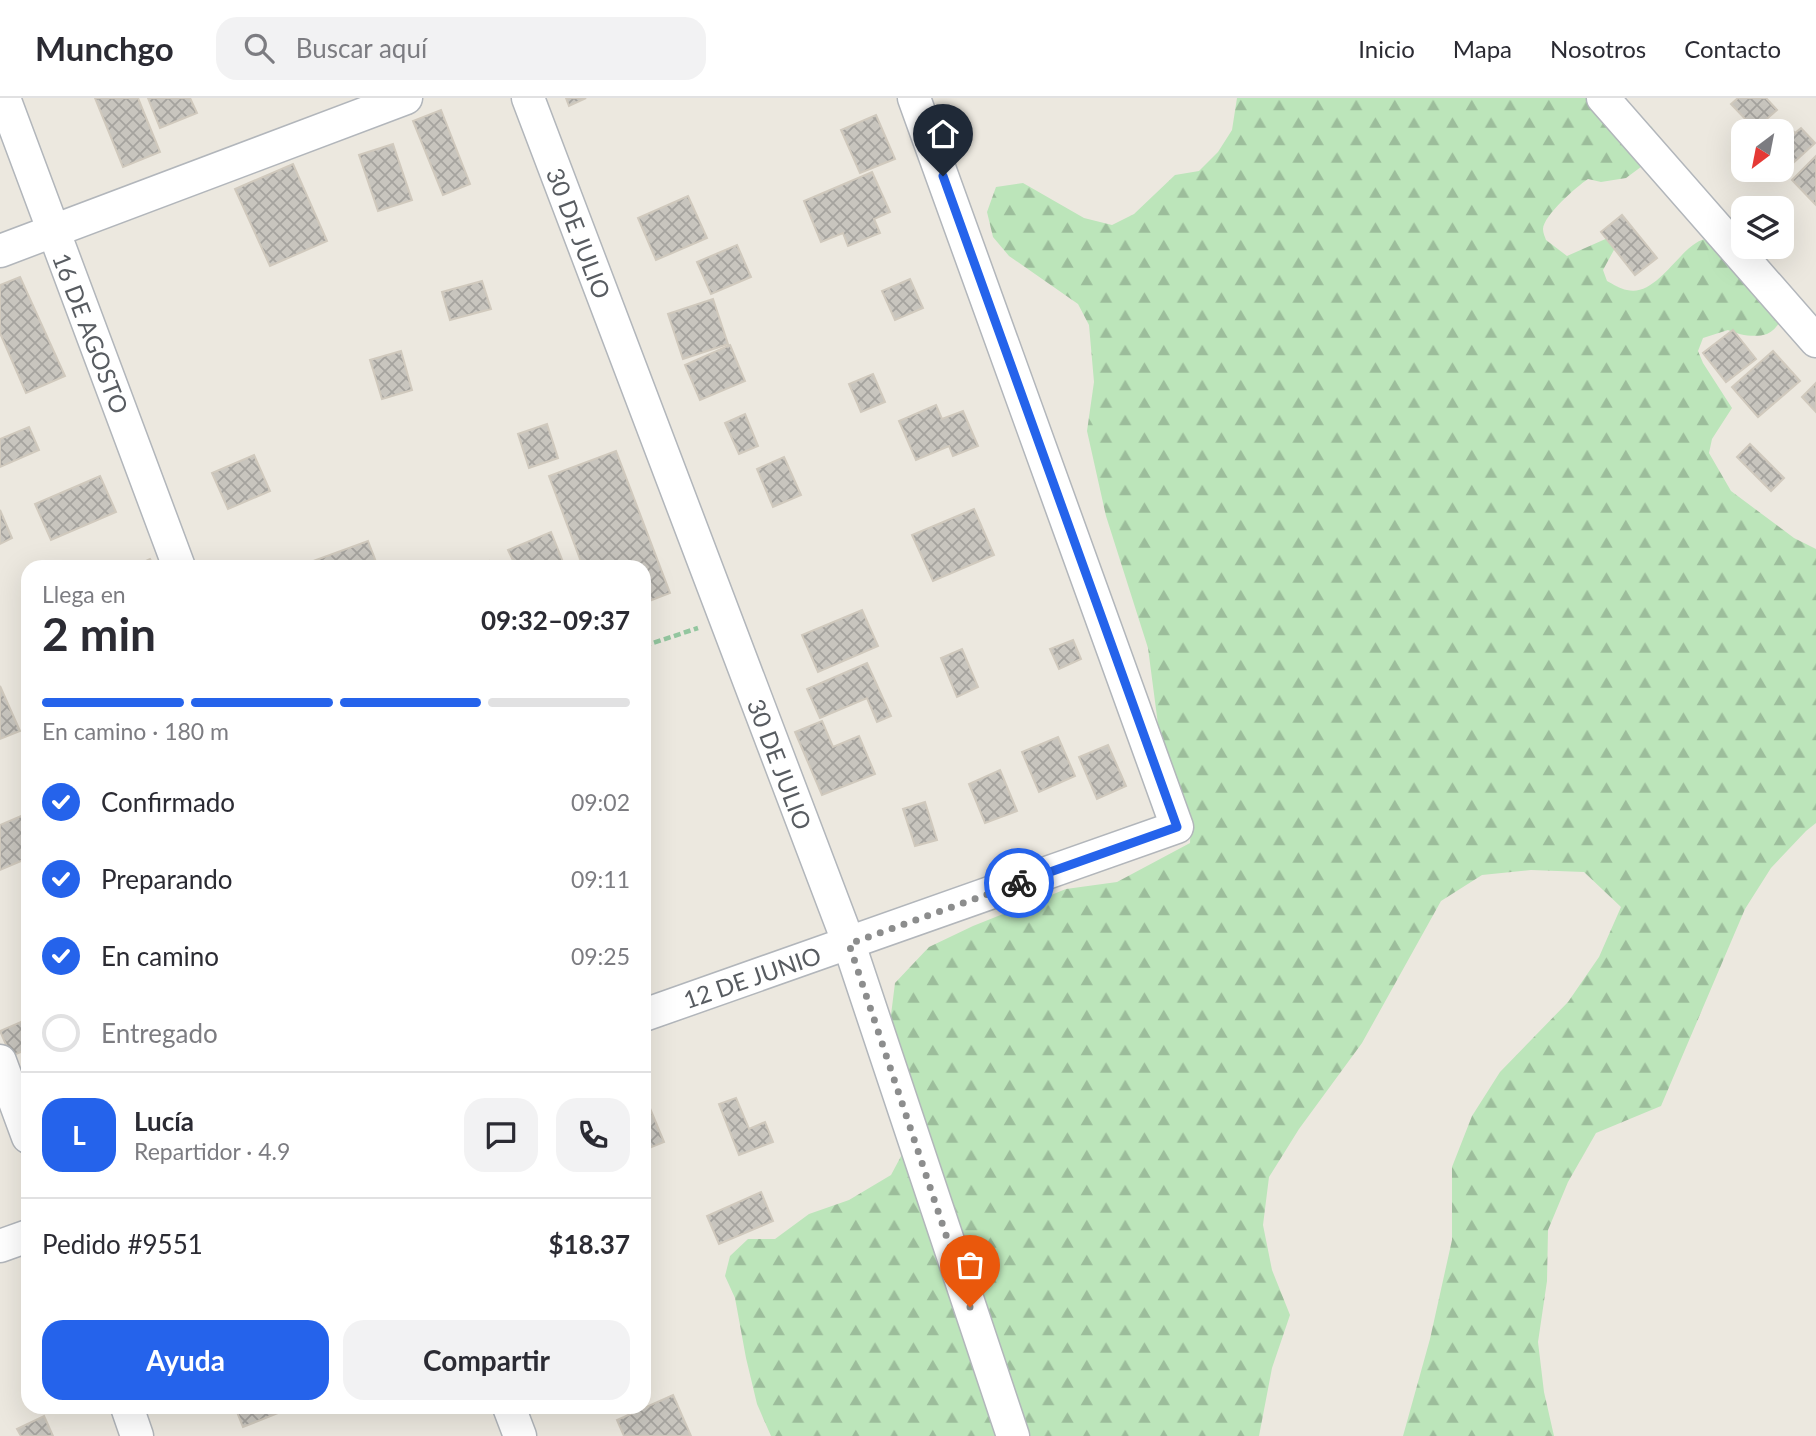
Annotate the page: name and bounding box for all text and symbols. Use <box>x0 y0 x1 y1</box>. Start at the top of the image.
search box <box>216 17 706 80</box>
text: Munchgo <box>35 28 174 68</box>
icon: search <box>240 29 278 67</box>
text: Buscar aquí <box>296 32 427 64</box>
text: Inicio <box>1358 34 1415 63</box>
text: Mapa <box>1453 34 1512 63</box>
text: Nosotros <box>1550 34 1646 63</box>
text: Contacto <box>1684 34 1781 63</box>
pin <box>913 104 973 176</box>
icon: home <box>924 115 962 153</box>
north arrow <box>1731 119 1794 182</box>
map controls <box>1731 119 1794 259</box>
street label: 30 DE JULIO <box>541 164 617 302</box>
button: layers <box>1731 196 1794 259</box>
street label: 16 DE AGOSTO <box>47 249 135 417</box>
text: Llega en <box>42 580 126 608</box>
text: 09:32–09:37 <box>481 604 630 636</box>
text: 2 min <box>42 606 156 661</box>
street label: 30 DE JULIO <box>742 695 818 833</box>
text: En camino · 180 m <box>42 717 229 745</box>
icon: check <box>42 783 80 821</box>
text: Confirmado <box>101 786 235 818</box>
text: 09:02 <box>571 788 630 816</box>
courier <box>984 848 1054 918</box>
icon: check <box>42 860 80 898</box>
text: Preparando <box>101 863 233 895</box>
icon: bike <box>1000 864 1038 902</box>
text: 09:11 <box>571 865 630 893</box>
icon: check <box>42 937 80 975</box>
text: En camino <box>101 940 219 972</box>
street label: 12 DE JUNIO <box>679 940 825 1014</box>
text: 09:25 <box>571 942 630 970</box>
text: Entregado <box>101 1017 218 1049</box>
button: chat <box>464 1098 538 1172</box>
button: phone <box>556 1098 630 1172</box>
text: Lucía <box>134 1105 194 1137</box>
text: L <box>72 1119 86 1151</box>
text: Repartidor · 4.9 <box>134 1137 290 1165</box>
text: Pedido #9551 <box>42 1228 203 1260</box>
text: $18.37 <box>548 1228 630 1260</box>
pin <box>940 1235 1000 1307</box>
icon: bag <box>951 1246 989 1284</box>
button: Ayuda <box>42 1320 329 1400</box>
button: Compartir <box>343 1320 630 1400</box>

